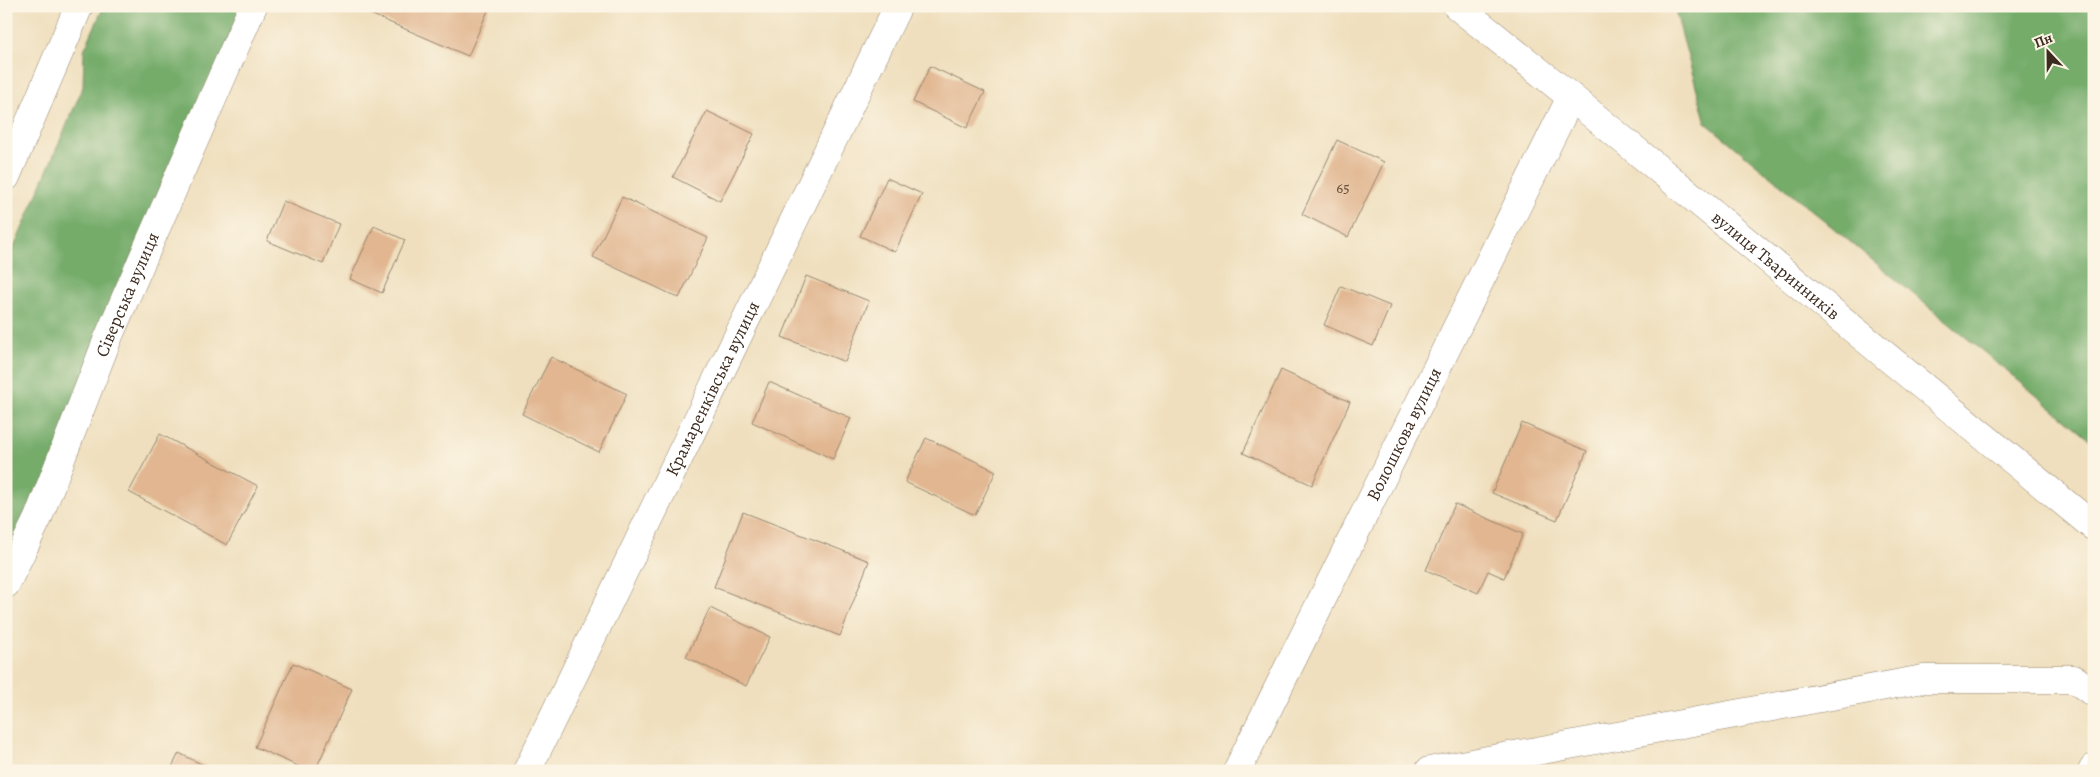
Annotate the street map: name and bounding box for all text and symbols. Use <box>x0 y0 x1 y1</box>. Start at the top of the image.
north arrow <box>2022 28 2072 78</box>
text: Пн <box>2031 28 2055 53</box>
house number: 65 <box>1336 178 1350 198</box>
street label: вулиця Тваринників <box>1707 206 1845 325</box>
street label: Сіверська вулиця <box>90 228 165 360</box>
street label: Крамаренківська вулиця <box>660 297 765 480</box>
street label: Волошкова вулиця <box>1361 363 1447 505</box>

